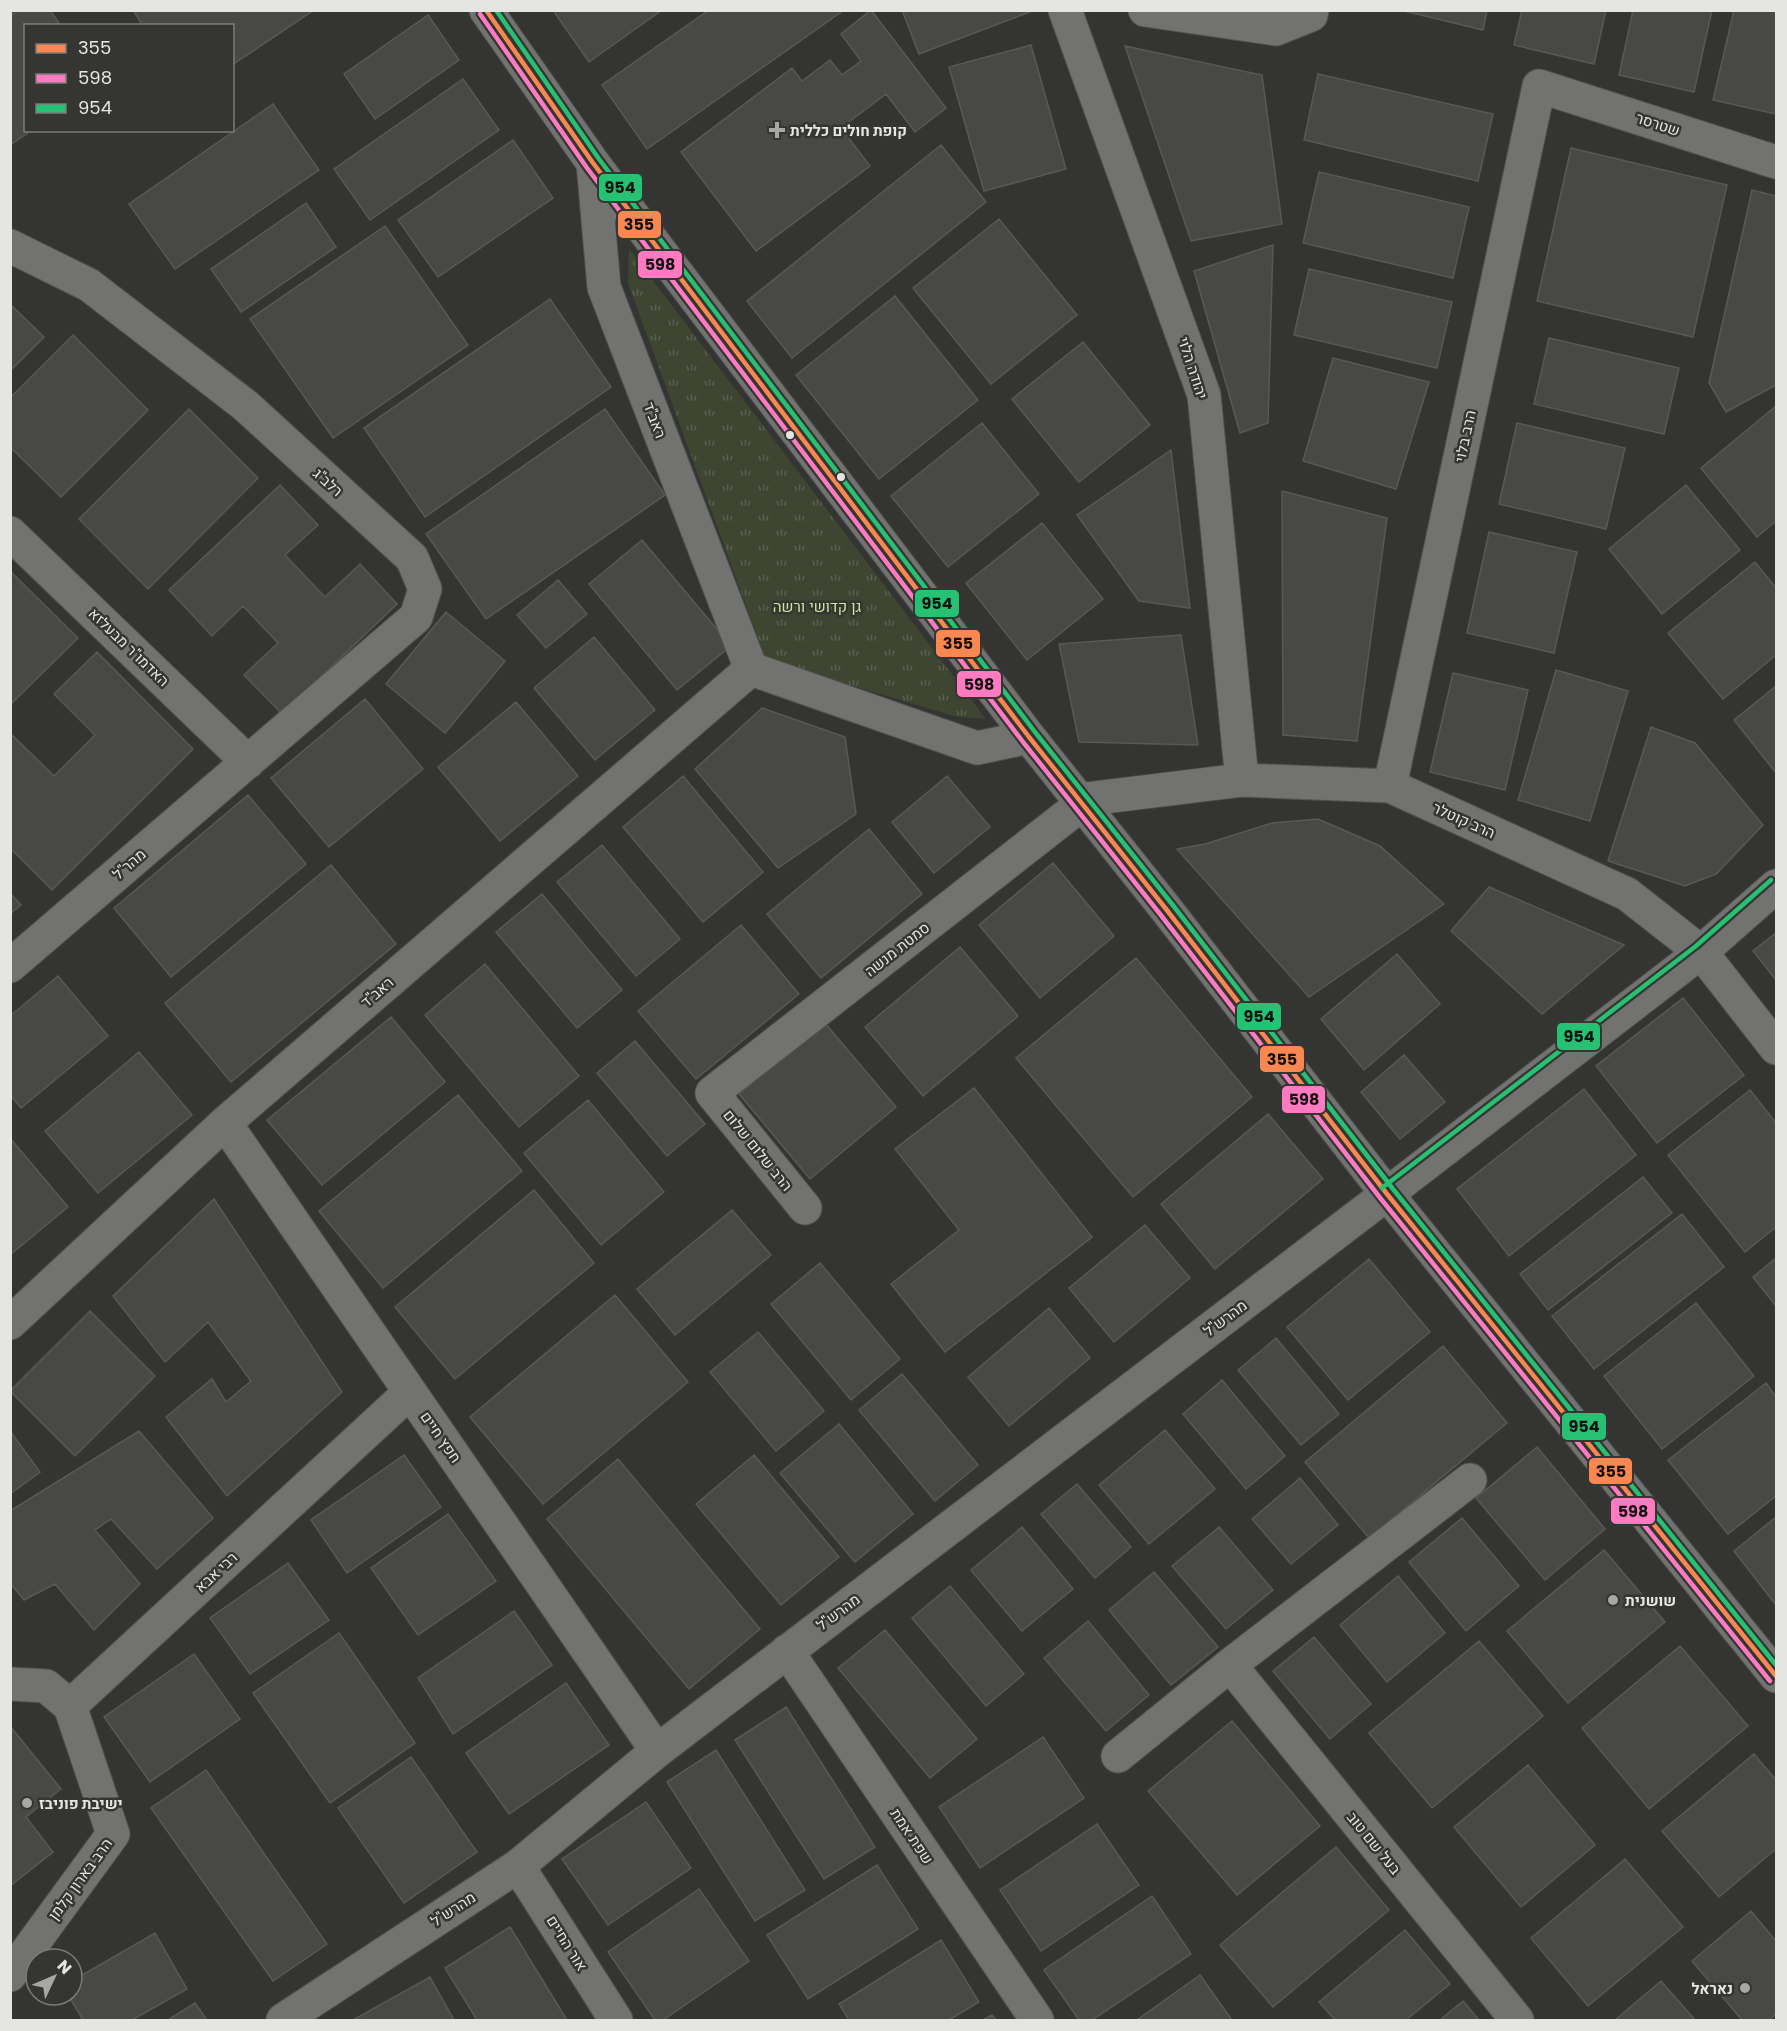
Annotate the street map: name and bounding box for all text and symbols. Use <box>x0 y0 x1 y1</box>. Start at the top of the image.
legend <box>24 24 234 132</box>
text: 355 <box>78 35 111 60</box>
text: 598 <box>78 65 112 90</box>
text: 954 <box>78 95 112 120</box>
street label: שטרסר <box>1633 107 1683 141</box>
place label: קופת חולים כללית <box>790 120 907 141</box>
marker: קופת חולים כללית <box>768 121 786 139</box>
line badge: 954 <box>598 173 643 202</box>
text: 954 <box>604 176 636 199</box>
line badge: 355 <box>617 210 662 239</box>
text: 355 <box>624 213 654 236</box>
line badge: 598 <box>637 250 683 279</box>
text: 598 <box>645 253 675 276</box>
street label: יהודה הלוי <box>1173 334 1213 402</box>
street label: ראב"ד <box>639 399 671 441</box>
street label: הרב בלוי <box>1449 408 1481 464</box>
unlabelled marker <box>784 429 796 441</box>
street label: רלב"ג <box>309 463 347 501</box>
unlabelled marker <box>835 471 847 483</box>
line badge: 954 <box>914 589 960 618</box>
text: 954 <box>921 592 953 615</box>
park label: גן קדושי ורשה <box>773 596 862 617</box>
street label: האדמו"ר מבעלזא <box>84 603 174 691</box>
line badge: 355 <box>935 629 981 658</box>
text: 355 <box>943 632 973 655</box>
line badge: 598 <box>956 670 1002 698</box>
text: 598 <box>964 673 994 696</box>
street label: הרב קוטלר <box>1430 797 1498 843</box>
street label: מהר"ל <box>108 844 150 884</box>
street label: סמטת מנשה <box>860 917 934 981</box>
street label: ראב"ד <box>356 972 398 1012</box>
line badge: 954 <box>1236 1002 1282 1031</box>
text: 954 <box>1243 1005 1275 1028</box>
line badge: 954 <box>1556 1022 1601 1051</box>
text: 954 <box>1563 1025 1595 1048</box>
line badge: 355 <box>1259 1045 1305 1073</box>
text: 355 <box>1267 1048 1297 1071</box>
line badge: 598 <box>1281 1085 1326 1114</box>
text: 598 <box>1289 1088 1319 1111</box>
street label: הרב שלום שלום <box>719 1105 797 1195</box>
street label: מהרש"ל <box>1199 1295 1251 1341</box>
street label: חפץ חיים <box>416 1407 466 1467</box>
line badge: 954 <box>1561 1412 1607 1441</box>
text: 954 <box>1568 1415 1600 1438</box>
line badge: 355 <box>1588 1457 1633 1485</box>
text: 355 <box>1596 1460 1626 1483</box>
line badge: 598 <box>1610 1497 1656 1525</box>
text: 598 <box>1618 1500 1648 1523</box>
street label: רבי אבא <box>190 1547 242 1597</box>
street label: מהרש"ל <box>812 1589 864 1635</box>
place label: שושנית <box>1625 1590 1676 1611</box>
marker: שושנית <box>1606 1593 1620 1607</box>
place label: ישיבת פוניבז <box>39 1793 123 1814</box>
marker: ישיבת פוניבז <box>20 1796 34 1810</box>
street label: שפת אמת <box>886 1804 938 1868</box>
street label: בעל שם טוב <box>1342 1807 1406 1879</box>
street label: הרב בארון קלמן <box>43 1834 117 1924</box>
street label: מהרש"ל <box>426 1887 480 1931</box>
street label: אור החיים <box>542 1911 592 1975</box>
north arrow <box>24 1947 84 2007</box>
text: N <box>52 1955 77 1979</box>
place label: נאראל <box>1691 1978 1733 1999</box>
marker: נאראל <box>1738 1981 1752 1995</box>

